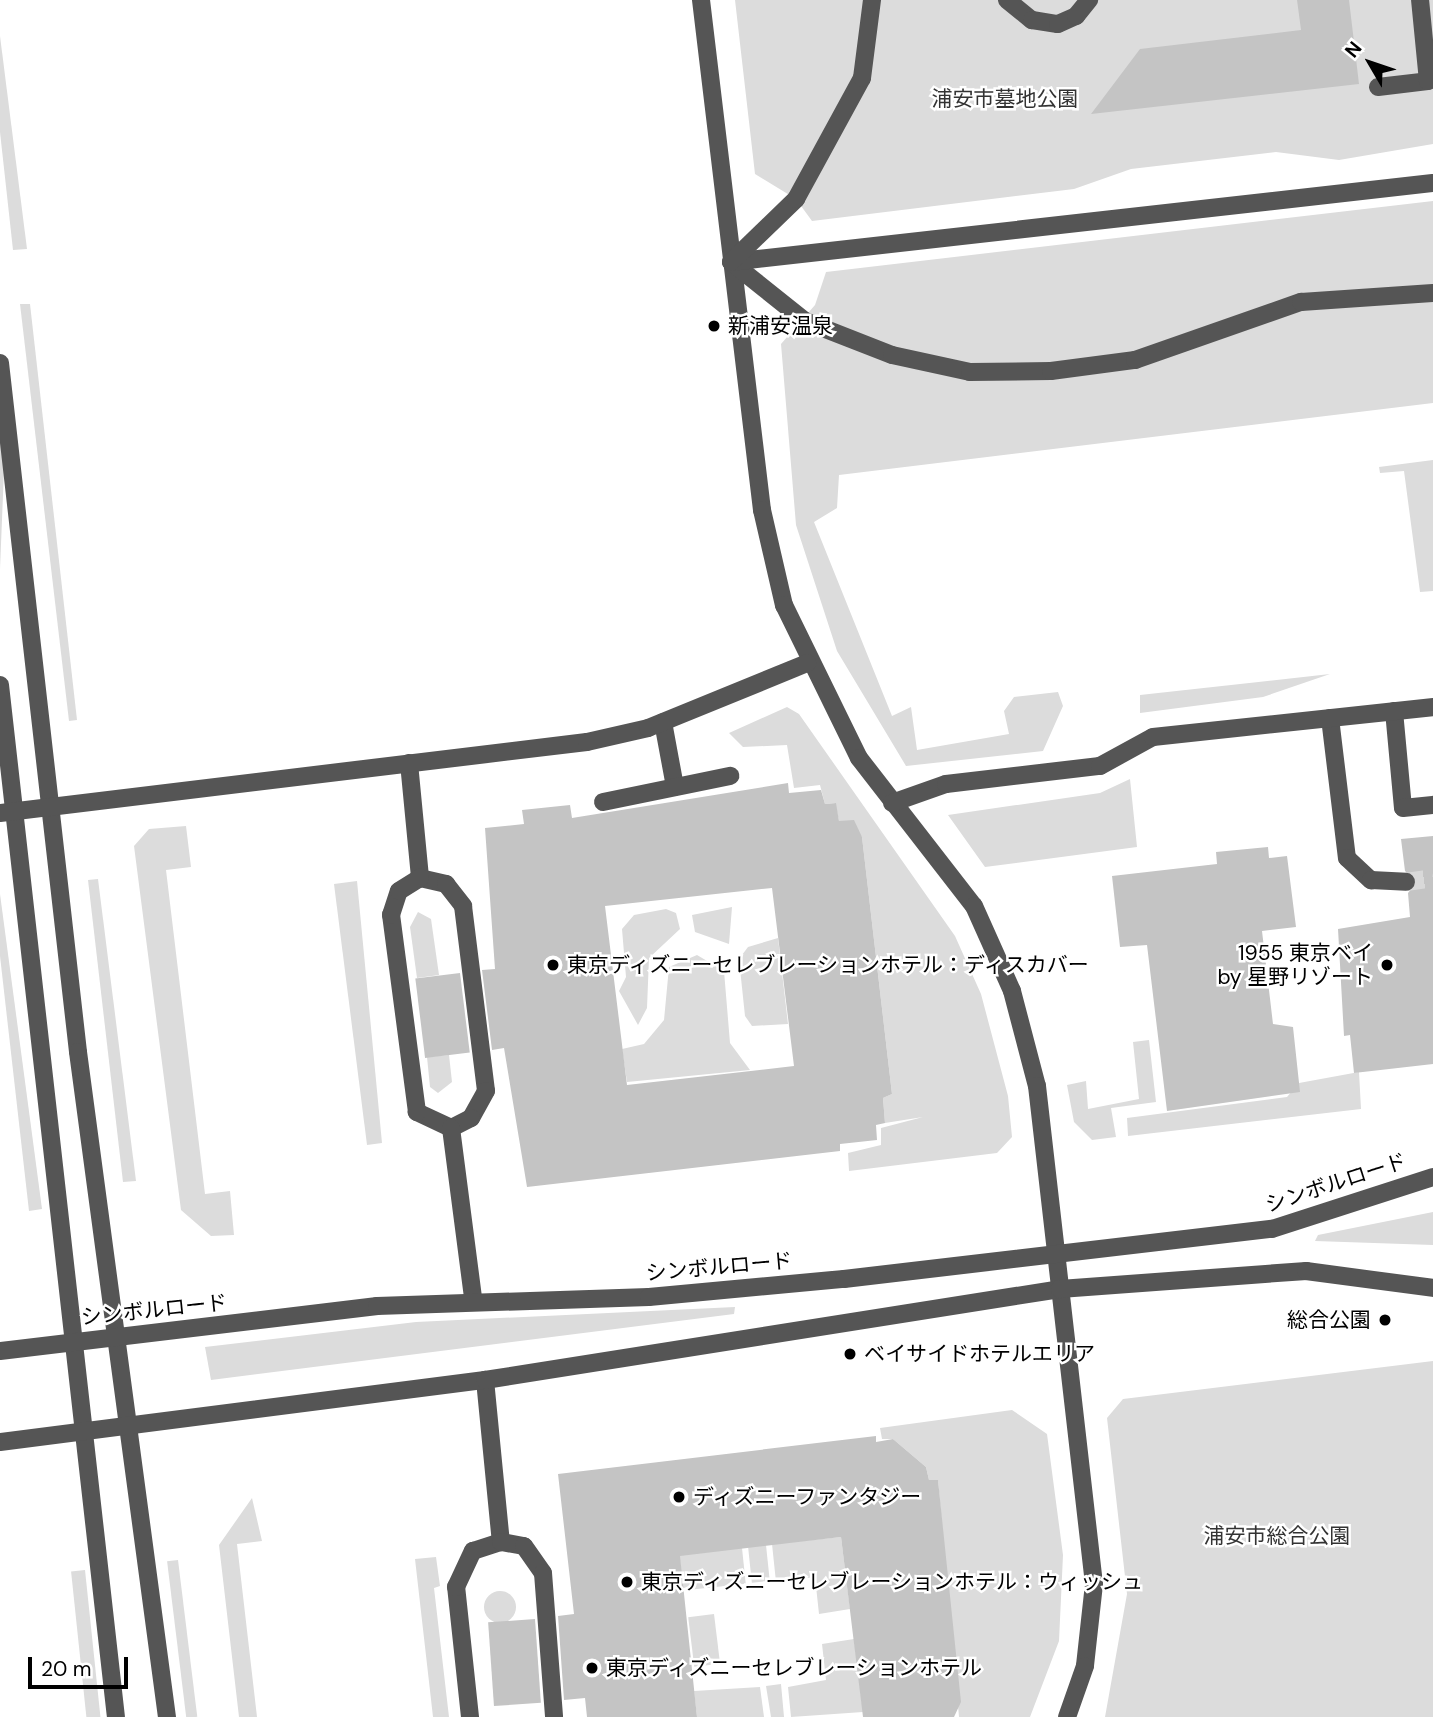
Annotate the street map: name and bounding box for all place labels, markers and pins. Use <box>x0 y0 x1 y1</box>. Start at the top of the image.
place label: 新浦安温泉 <box>728 313 833 339</box>
marker: 新浦安温泉 <box>706 318 722 334</box>
place label: 1955 東京ベイ by 星野リゾート <box>1217 940 1373 990</box>
place label: 東京ディズニーセレブレーションホテル：ディスカバー <box>567 952 1092 978</box>
marker: 東京ディズニーセレブレーションホテル：ディスカバー <box>545 957 561 973</box>
marker: 1955 東京ベイ by 星野リゾート <box>1379 957 1395 973</box>
place label: 総合公園 <box>1287 1307 1371 1333</box>
marker: 総合公園 <box>1377 1312 1393 1328</box>
place label: ベイサイドホテルエリア <box>864 1341 1095 1367</box>
marker: ベイサイドホテルエリア <box>842 1346 858 1362</box>
place label: ディズニーファンタジー <box>693 1484 924 1510</box>
marker: ディズニーファンタジー <box>671 1489 687 1505</box>
place label: 東京ディズニーセレブレーションホテル：ウィッシュ <box>641 1569 1145 1595</box>
marker: 東京ディズニーセレブレーションホテル：ウィッシュ <box>619 1574 635 1590</box>
place label: 東京ディズニーセレブレーションホテル <box>606 1655 984 1681</box>
marker: 東京ディズニーセレブレーションホテル <box>584 1660 600 1676</box>

